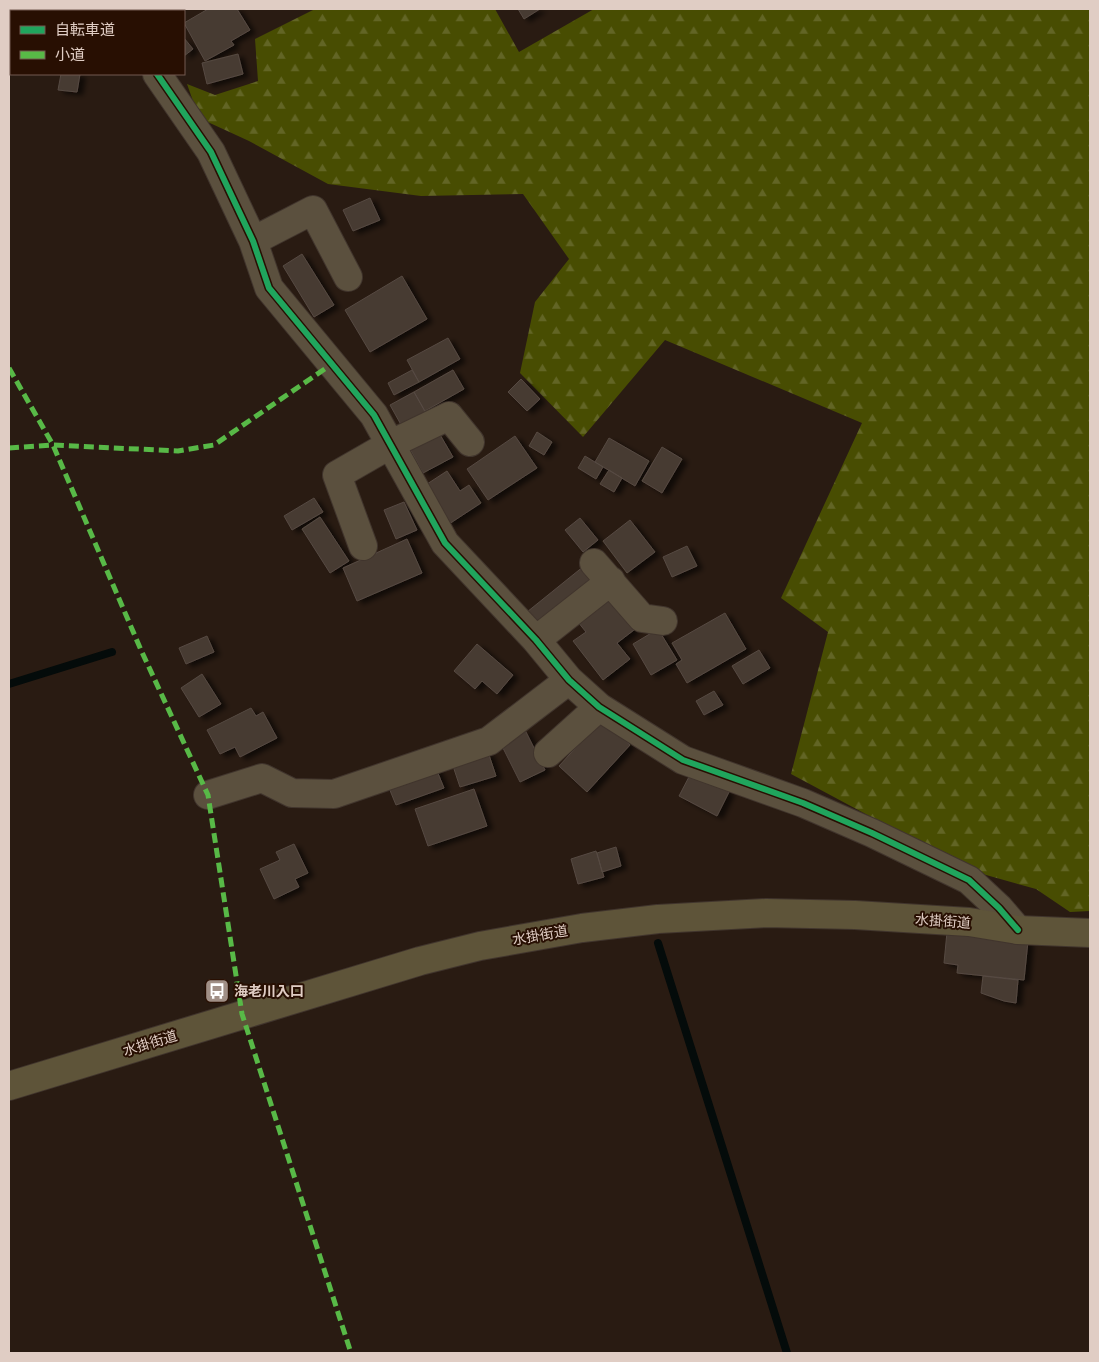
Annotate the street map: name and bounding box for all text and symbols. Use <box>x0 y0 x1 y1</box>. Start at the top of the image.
legend <box>10 10 185 75</box>
text: 自転車道 <box>55 20 115 38</box>
text: 小道 <box>55 45 85 63</box>
street label: 水掛街道 <box>915 910 972 931</box>
street label: 水掛街道 <box>511 921 569 948</box>
bus stop icon: 海老川入口 <box>204 978 230 1004</box>
place label: 海老川入口 <box>234 982 304 999</box>
street label: 水掛街道 <box>121 1026 179 1059</box>

